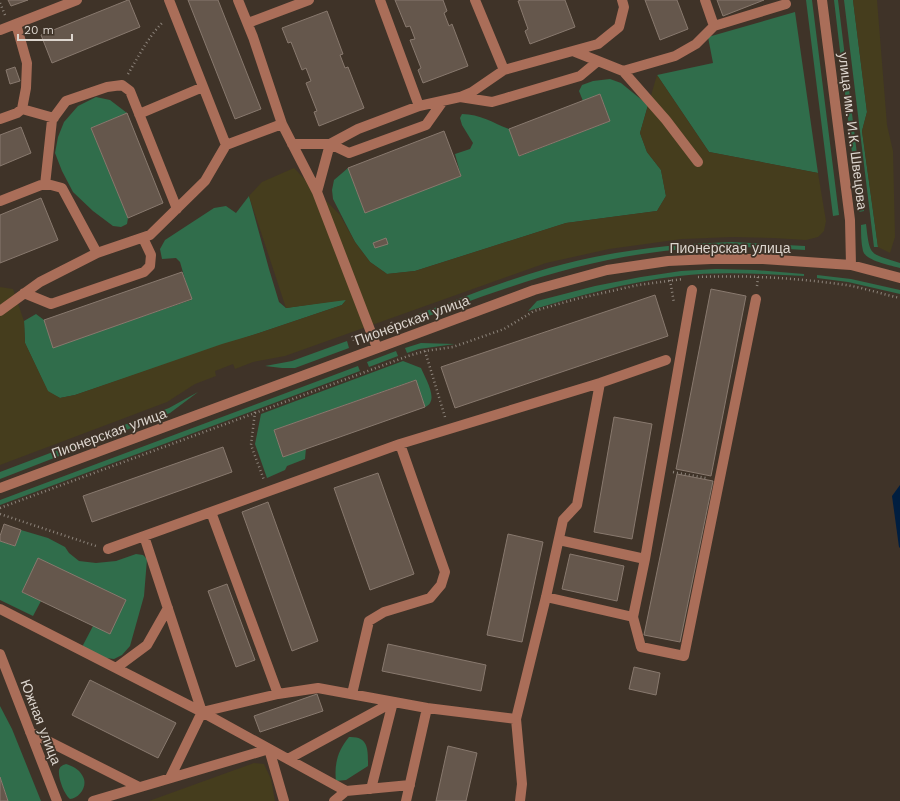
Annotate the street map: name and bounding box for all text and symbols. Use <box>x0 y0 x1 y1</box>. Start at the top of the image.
scale bar <box>18 16 72 42</box>
text: 20 m <box>24 23 54 37</box>
street label: улица им. И.К. Швецова <box>835 51 871 211</box>
street label: Пионерская улица <box>669 240 791 256</box>
street label: Пионерская улица <box>352 292 472 348</box>
street label: Пионерская улица <box>49 405 169 461</box>
street label: Южная улица <box>17 677 65 767</box>

